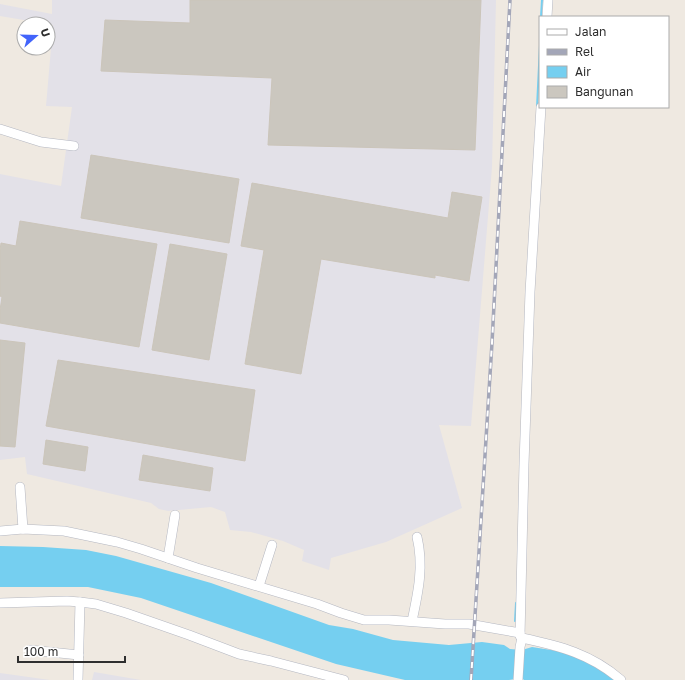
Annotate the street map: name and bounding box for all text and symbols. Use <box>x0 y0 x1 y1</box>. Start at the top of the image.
north arrow <box>16 16 56 56</box>
legend <box>539 16 669 108</box>
text: Jalan <box>575 24 606 39</box>
text: U <box>38 26 53 38</box>
text: Rel <box>575 44 594 59</box>
text: Air <box>575 64 591 79</box>
text: Bangunan <box>575 84 633 99</box>
scale bar <box>18 638 125 664</box>
text: 100 m <box>24 644 58 659</box>

